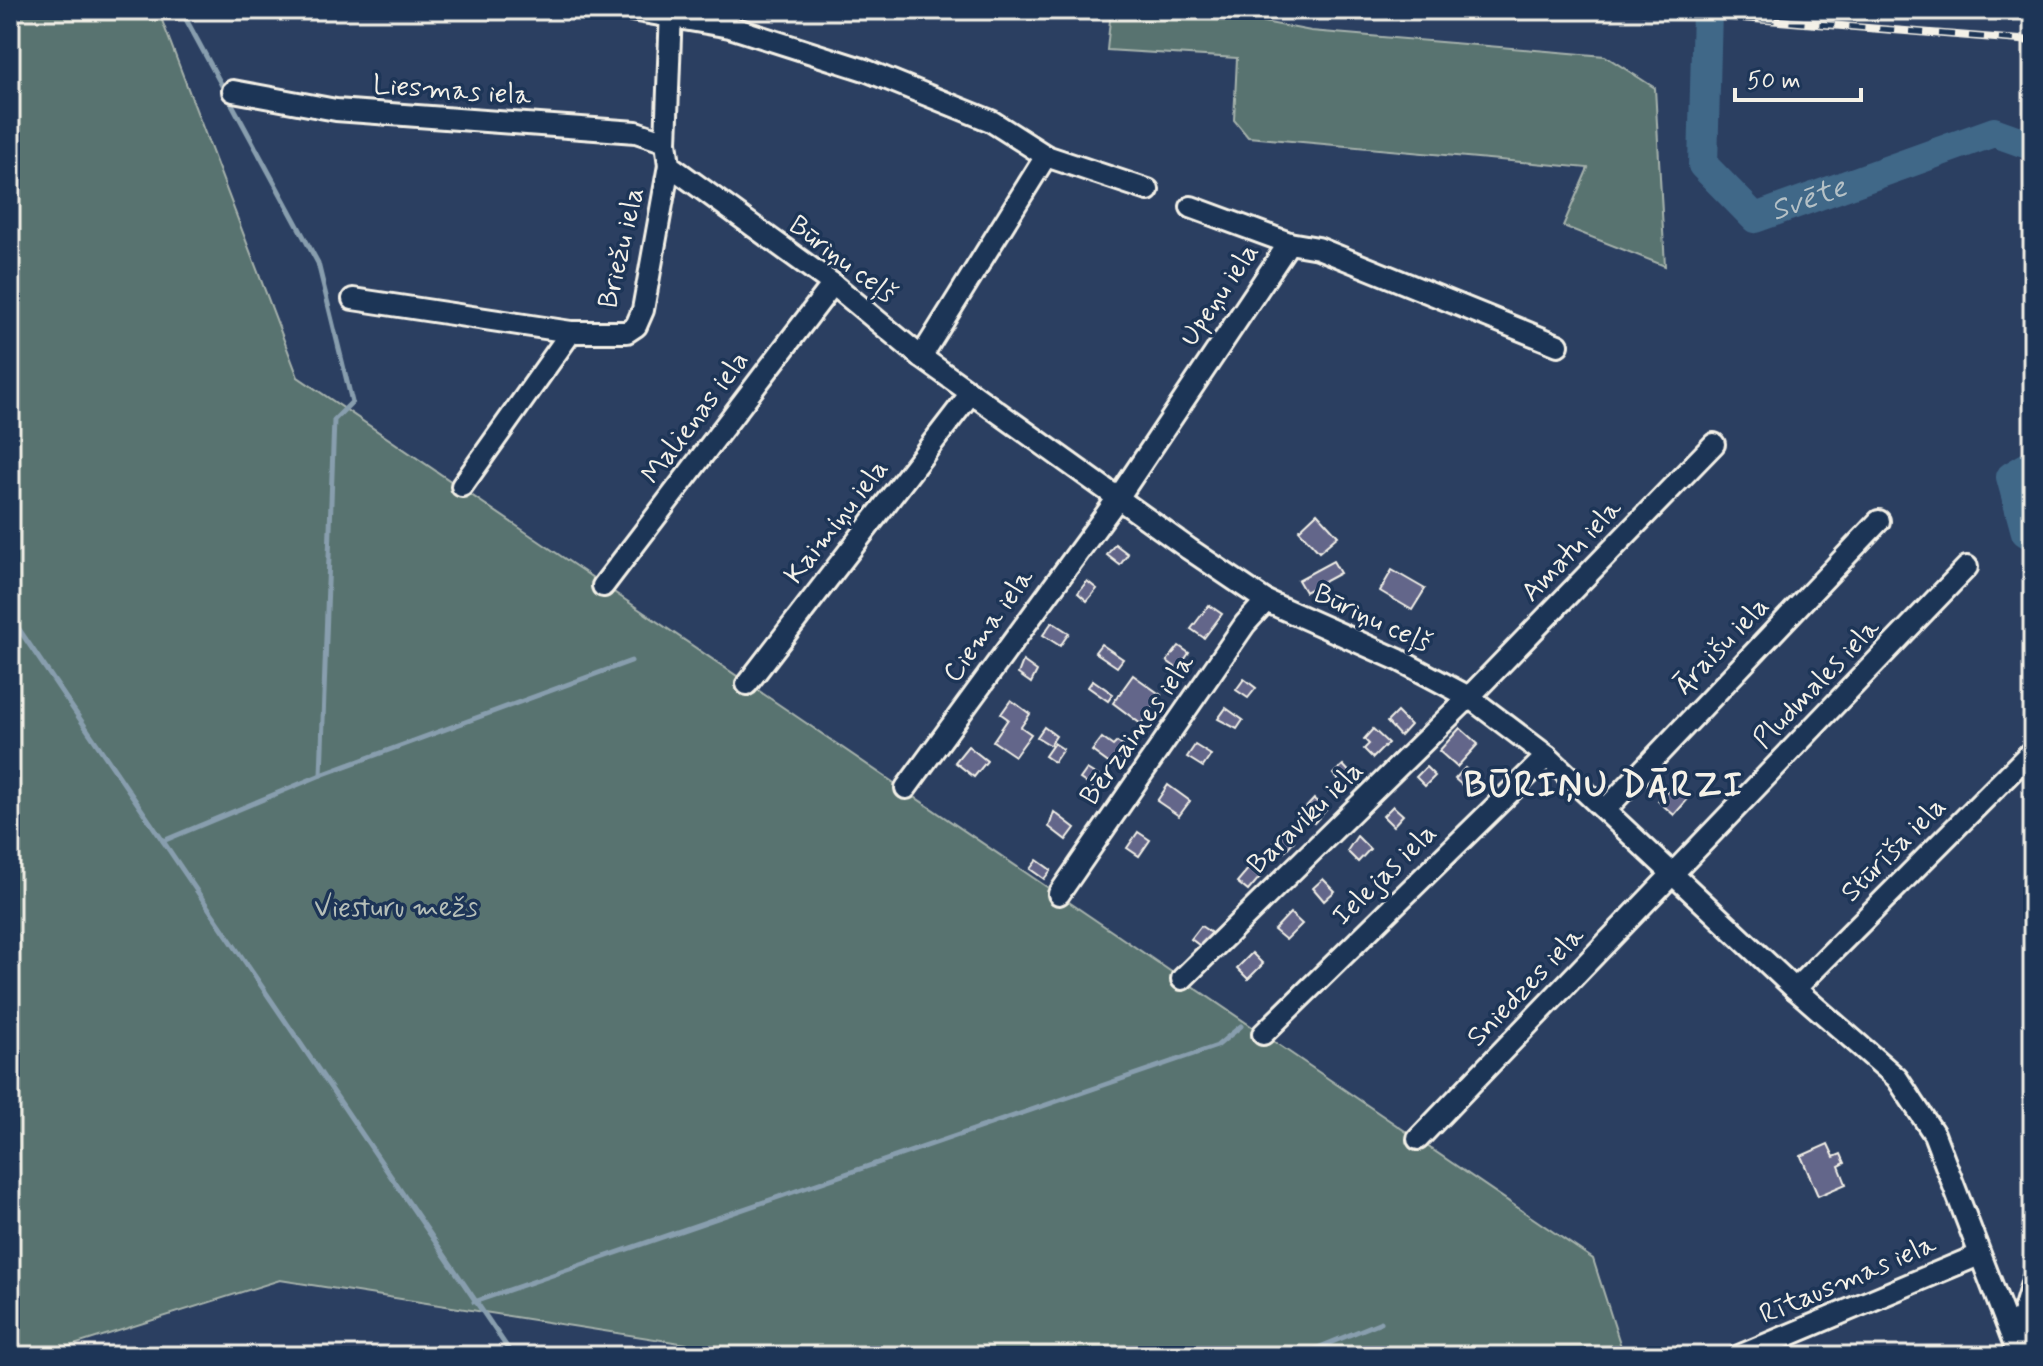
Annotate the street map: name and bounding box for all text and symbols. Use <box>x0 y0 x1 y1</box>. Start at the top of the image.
scale bar <box>1735 52 1861 102</box>
text: 50 m <box>1747 66 1801 97</box>
street label: Liesmas iela <box>372 67 533 115</box>
water label: Svēte <box>1765 167 1853 230</box>
street label: Briežu iela <box>590 184 654 312</box>
street label: Būriņu ceļš <box>781 207 904 313</box>
street label: Upeņu iela <box>1172 236 1268 354</box>
street label: Malienas iela <box>634 344 758 492</box>
street label: Kaimiņu iela <box>777 452 897 592</box>
street label: Amatu iela <box>1513 491 1631 611</box>
street label: Ciema iela <box>935 561 1043 691</box>
street label: Būriņu ceļš <box>1307 576 1437 662</box>
street label: Āraišu iela <box>1666 589 1778 703</box>
street label: Pludmales iela <box>1745 611 1889 757</box>
street label: Bērzaines iela <box>1072 647 1204 813</box>
street label: Baraviku iela <box>1240 753 1372 883</box>
district label: BŪRIŅU DĀRZI <box>1464 763 1744 810</box>
street label: Stūrīša iela <box>1833 789 1955 911</box>
street label: Ielejas iela <box>1324 816 1446 934</box>
park label: Viesturu mežs <box>314 890 478 927</box>
street label: Sniedzes iela <box>1459 918 1593 1055</box>
street label: Rītausmas iela <box>1754 1226 1942 1334</box>

